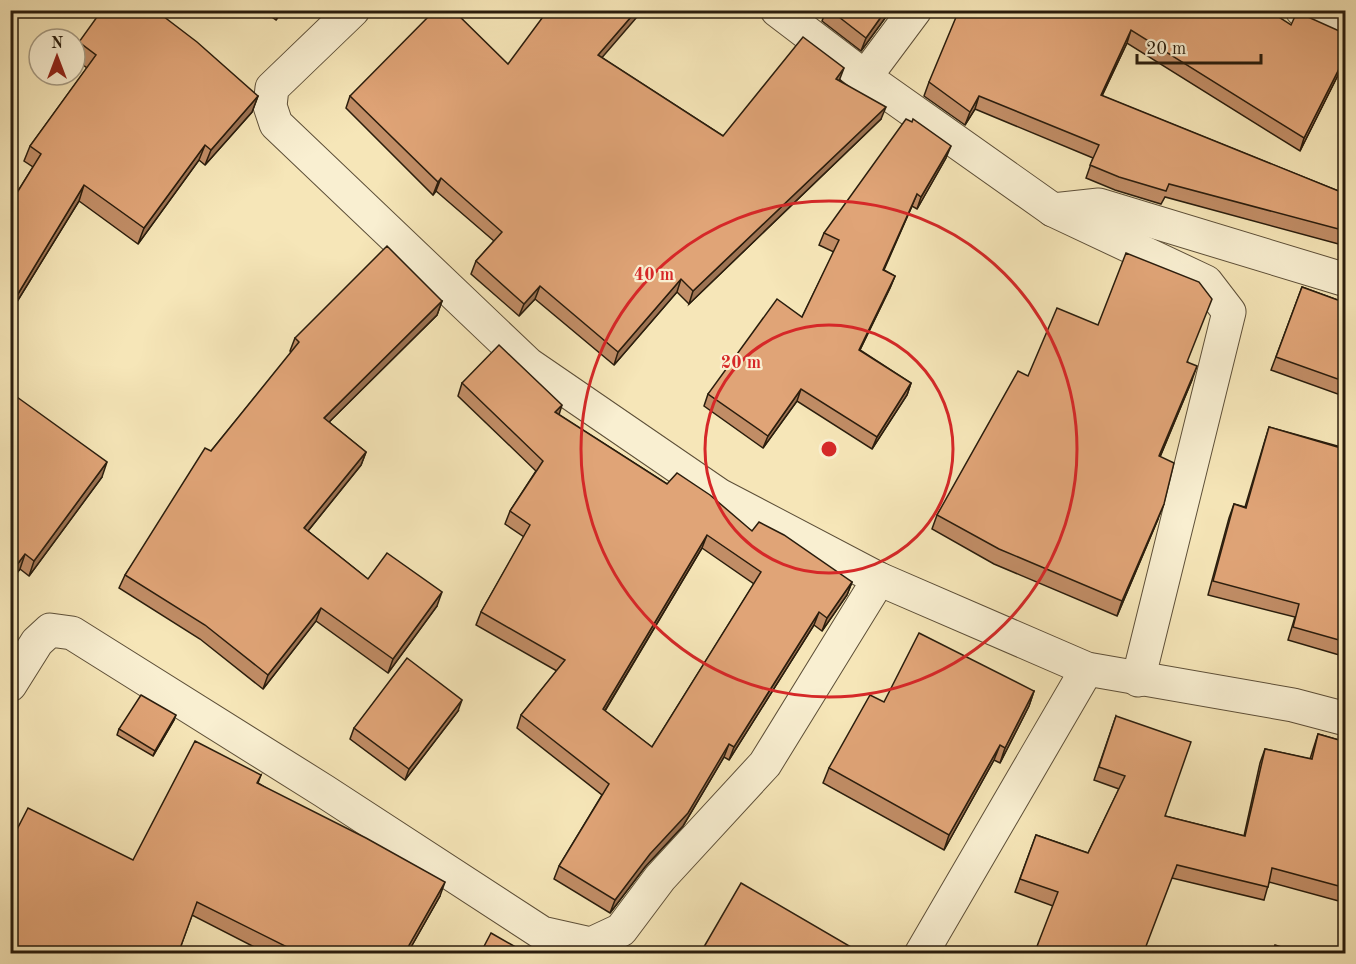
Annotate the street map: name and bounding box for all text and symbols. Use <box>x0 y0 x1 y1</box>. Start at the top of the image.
north arrow <box>27 27 87 87</box>
scale bar <box>1137 27 1262 65</box>
text: N <box>51 36 64 52</box>
text: 20 m <box>1146 40 1186 58</box>
text: 40 m <box>634 266 674 284</box>
text: 20 m <box>721 354 761 372</box>
centre of rings <box>819 439 839 459</box>

